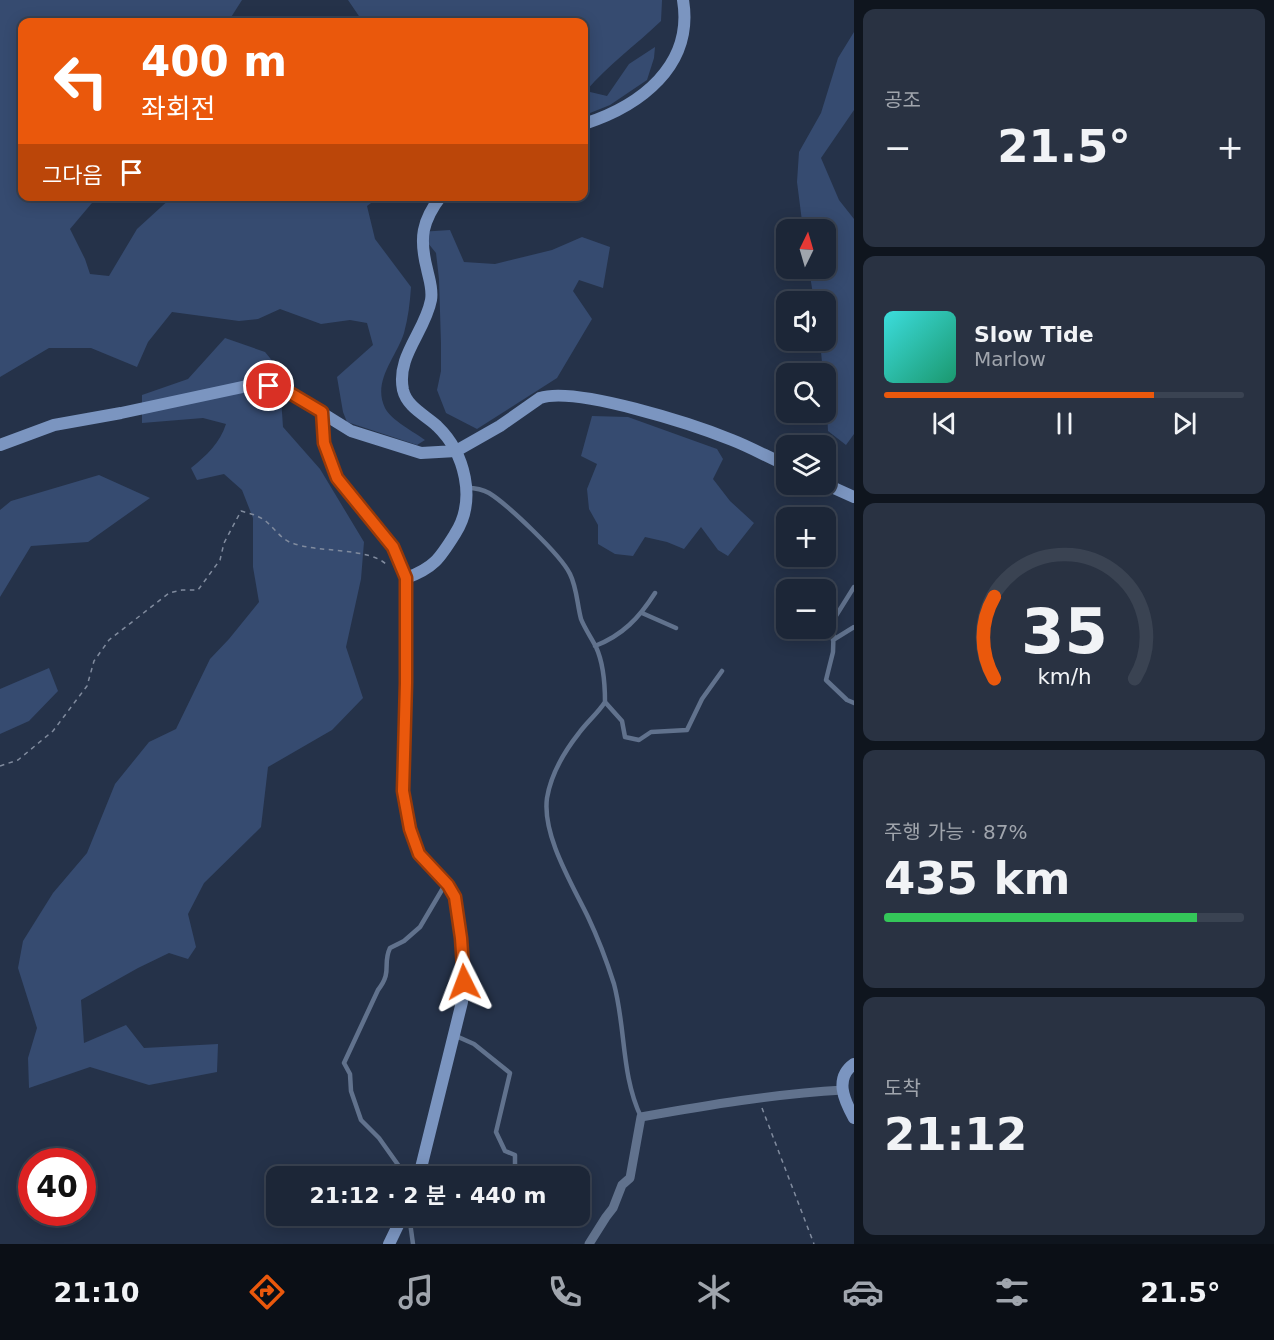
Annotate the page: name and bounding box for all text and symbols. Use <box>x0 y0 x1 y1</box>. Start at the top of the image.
text: 400 m <box>141 37 287 86</box>
icon: left <box>42 42 120 120</box>
text: 공조 <box>884 88 921 112</box>
text: 좌회전 <box>141 93 216 124</box>
text: 21.5° <box>997 120 1131 173</box>
text: − <box>884 128 912 167</box>
text: + <box>1216 128 1244 167</box>
icon: arrive <box>115 156 148 189</box>
text: 그다음 <box>42 163 103 188</box>
north arrow <box>776 219 836 279</box>
map controls <box>776 219 836 639</box>
button: sound <box>776 291 836 351</box>
text: Slow Tide <box>974 322 1094 347</box>
text: Marlow <box>974 347 1046 371</box>
pin <box>243 360 294 411</box>
button: search <box>776 363 836 423</box>
icon: arrive <box>252 369 285 402</box>
icon: previous <box>928 407 961 440</box>
icon: pause <box>1048 407 1081 440</box>
icon: next <box>1168 407 1201 440</box>
button: layers <box>776 435 836 495</box>
button: + <box>776 507 836 567</box>
button: − <box>776 579 836 639</box>
text: 35 <box>1021 595 1107 668</box>
text: km/h <box>1037 664 1091 689</box>
text: 주행 가능 · 87% <box>884 820 1027 844</box>
text: 435 km <box>884 852 1070 905</box>
position arrow <box>432 950 496 1014</box>
text: 도착 <box>884 1076 921 1100</box>
text: 21:12 <box>884 1108 1027 1161</box>
speed limit sign: 40 <box>18 1148 96 1226</box>
text: 21:12 · 2 분 · 440 m <box>309 1183 547 1208</box>
icon: directions <box>246 1271 288 1313</box>
icon: music <box>395 1271 437 1313</box>
icon: phone <box>544 1271 586 1313</box>
icon: climate <box>693 1271 735 1313</box>
icon: car <box>842 1271 884 1313</box>
icon: filters <box>991 1271 1033 1313</box>
text: 21:10 <box>53 1277 139 1308</box>
text: 21.5° <box>1140 1277 1220 1308</box>

